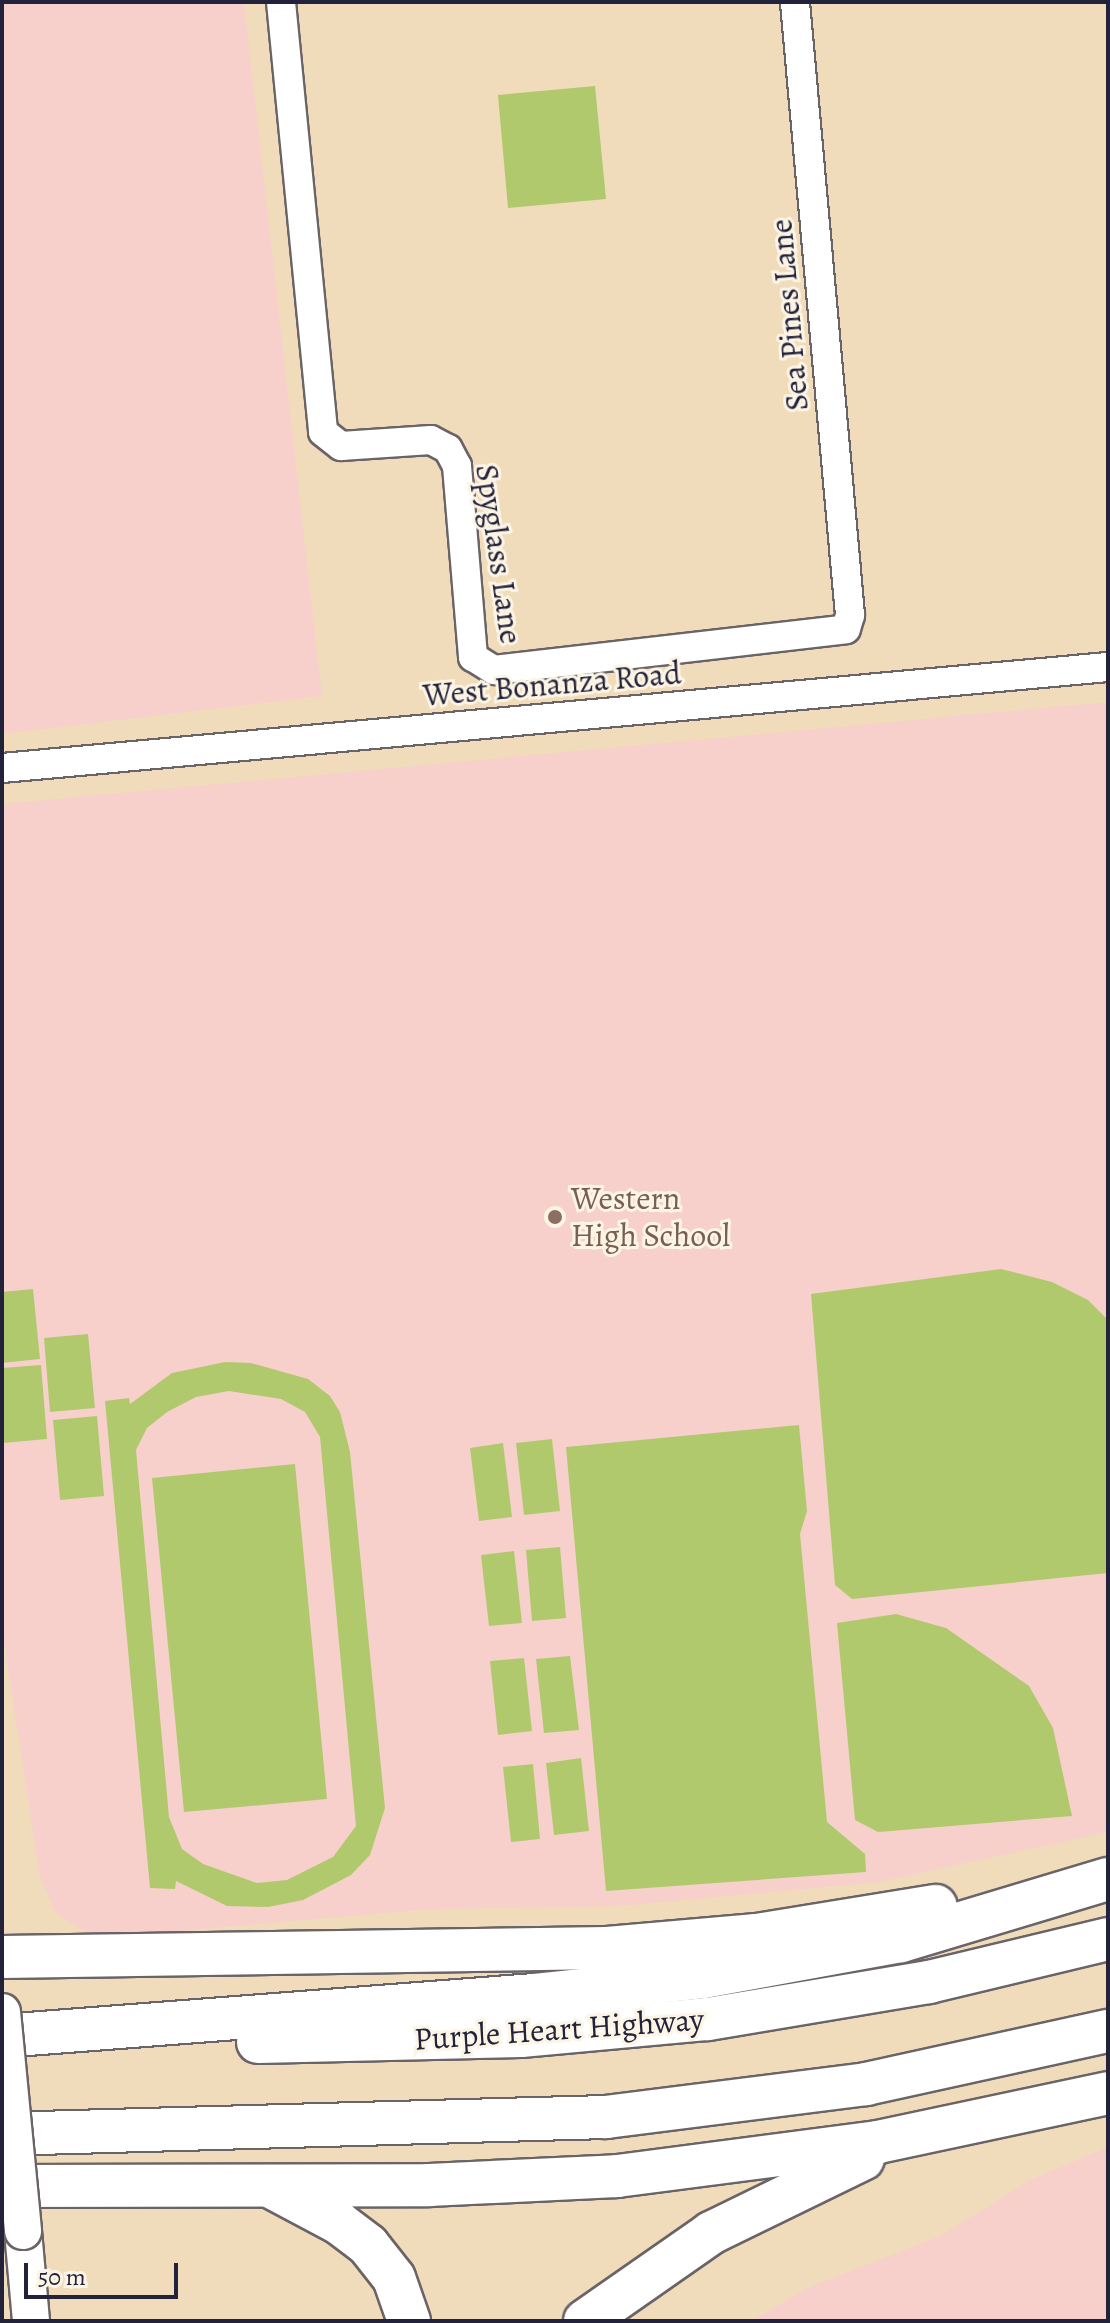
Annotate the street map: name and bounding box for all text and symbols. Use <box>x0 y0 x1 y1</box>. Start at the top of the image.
street label: Sea Pines Lane <box>761 218 817 412</box>
street label: Spyglass Lane <box>467 462 531 646</box>
street label: West Bonanza Road <box>421 654 683 714</box>
place label: Western High School <box>571 1180 730 1255</box>
marker: Western High School <box>546 1208 564 1226</box>
street label: Purple Heart Highway <box>413 2000 705 2058</box>
scale bar <box>28 2247 182 2297</box>
text: 50 m <box>38 2261 86 2293</box>

